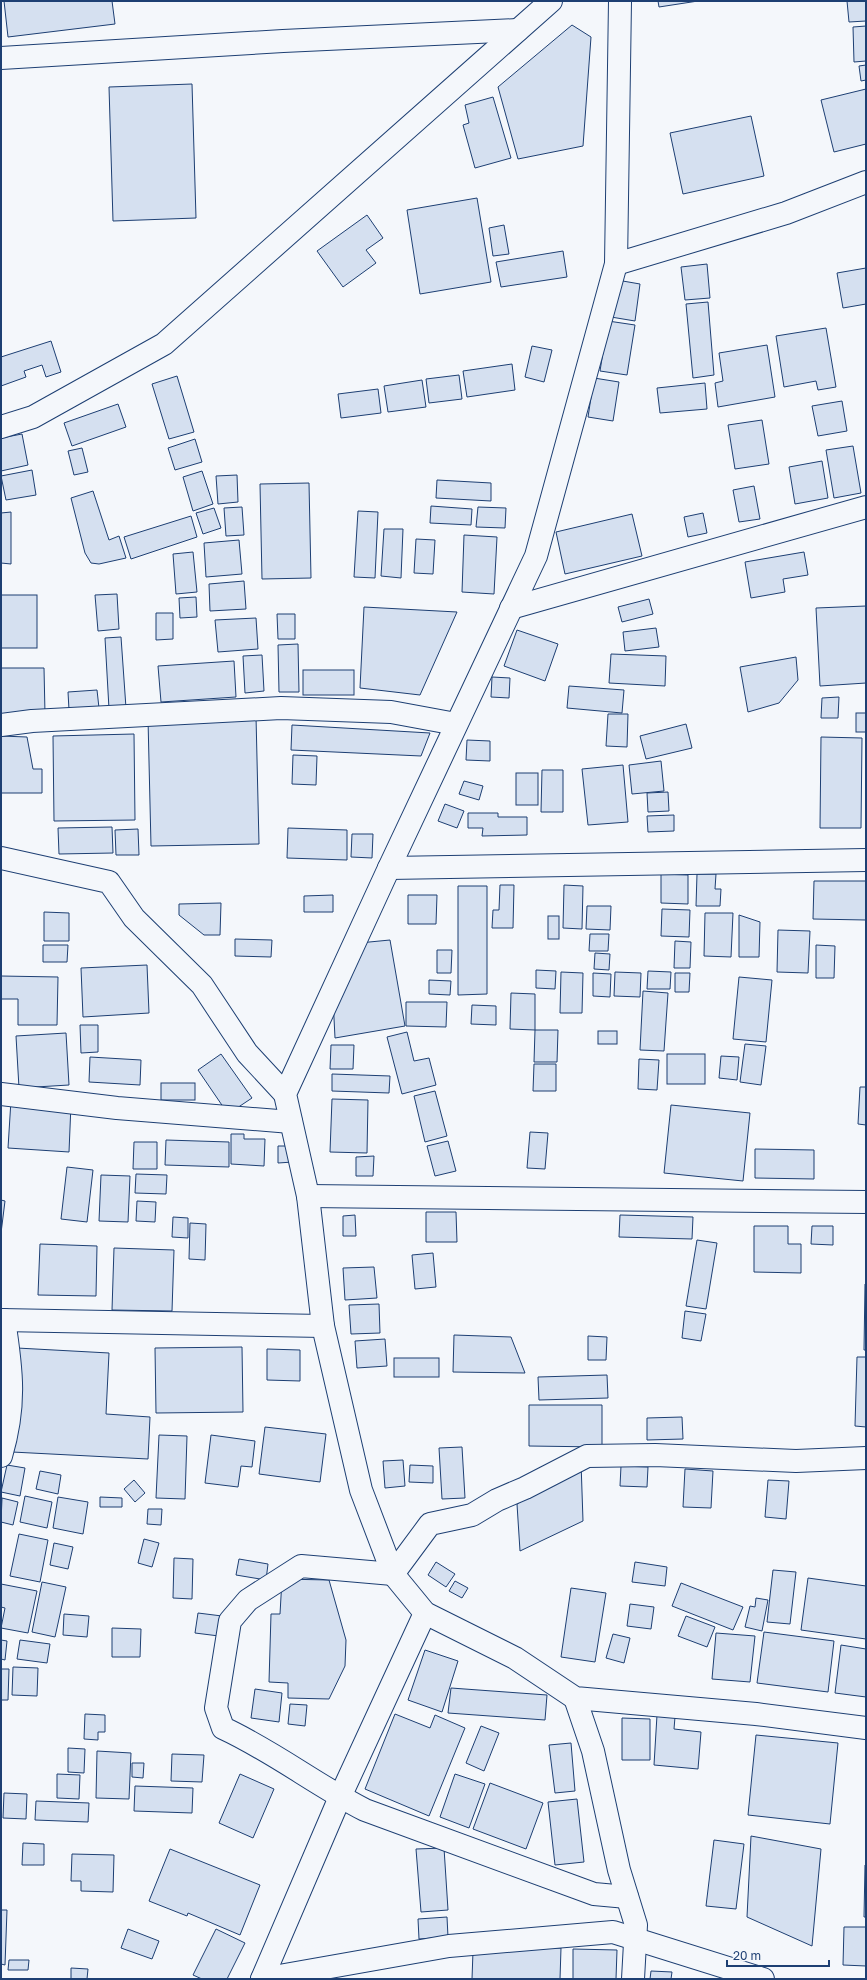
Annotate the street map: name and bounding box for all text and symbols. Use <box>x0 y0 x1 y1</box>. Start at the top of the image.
scale bar <box>727 1942 829 1968</box>
text: 20 m <box>733 1948 761 1963</box>

